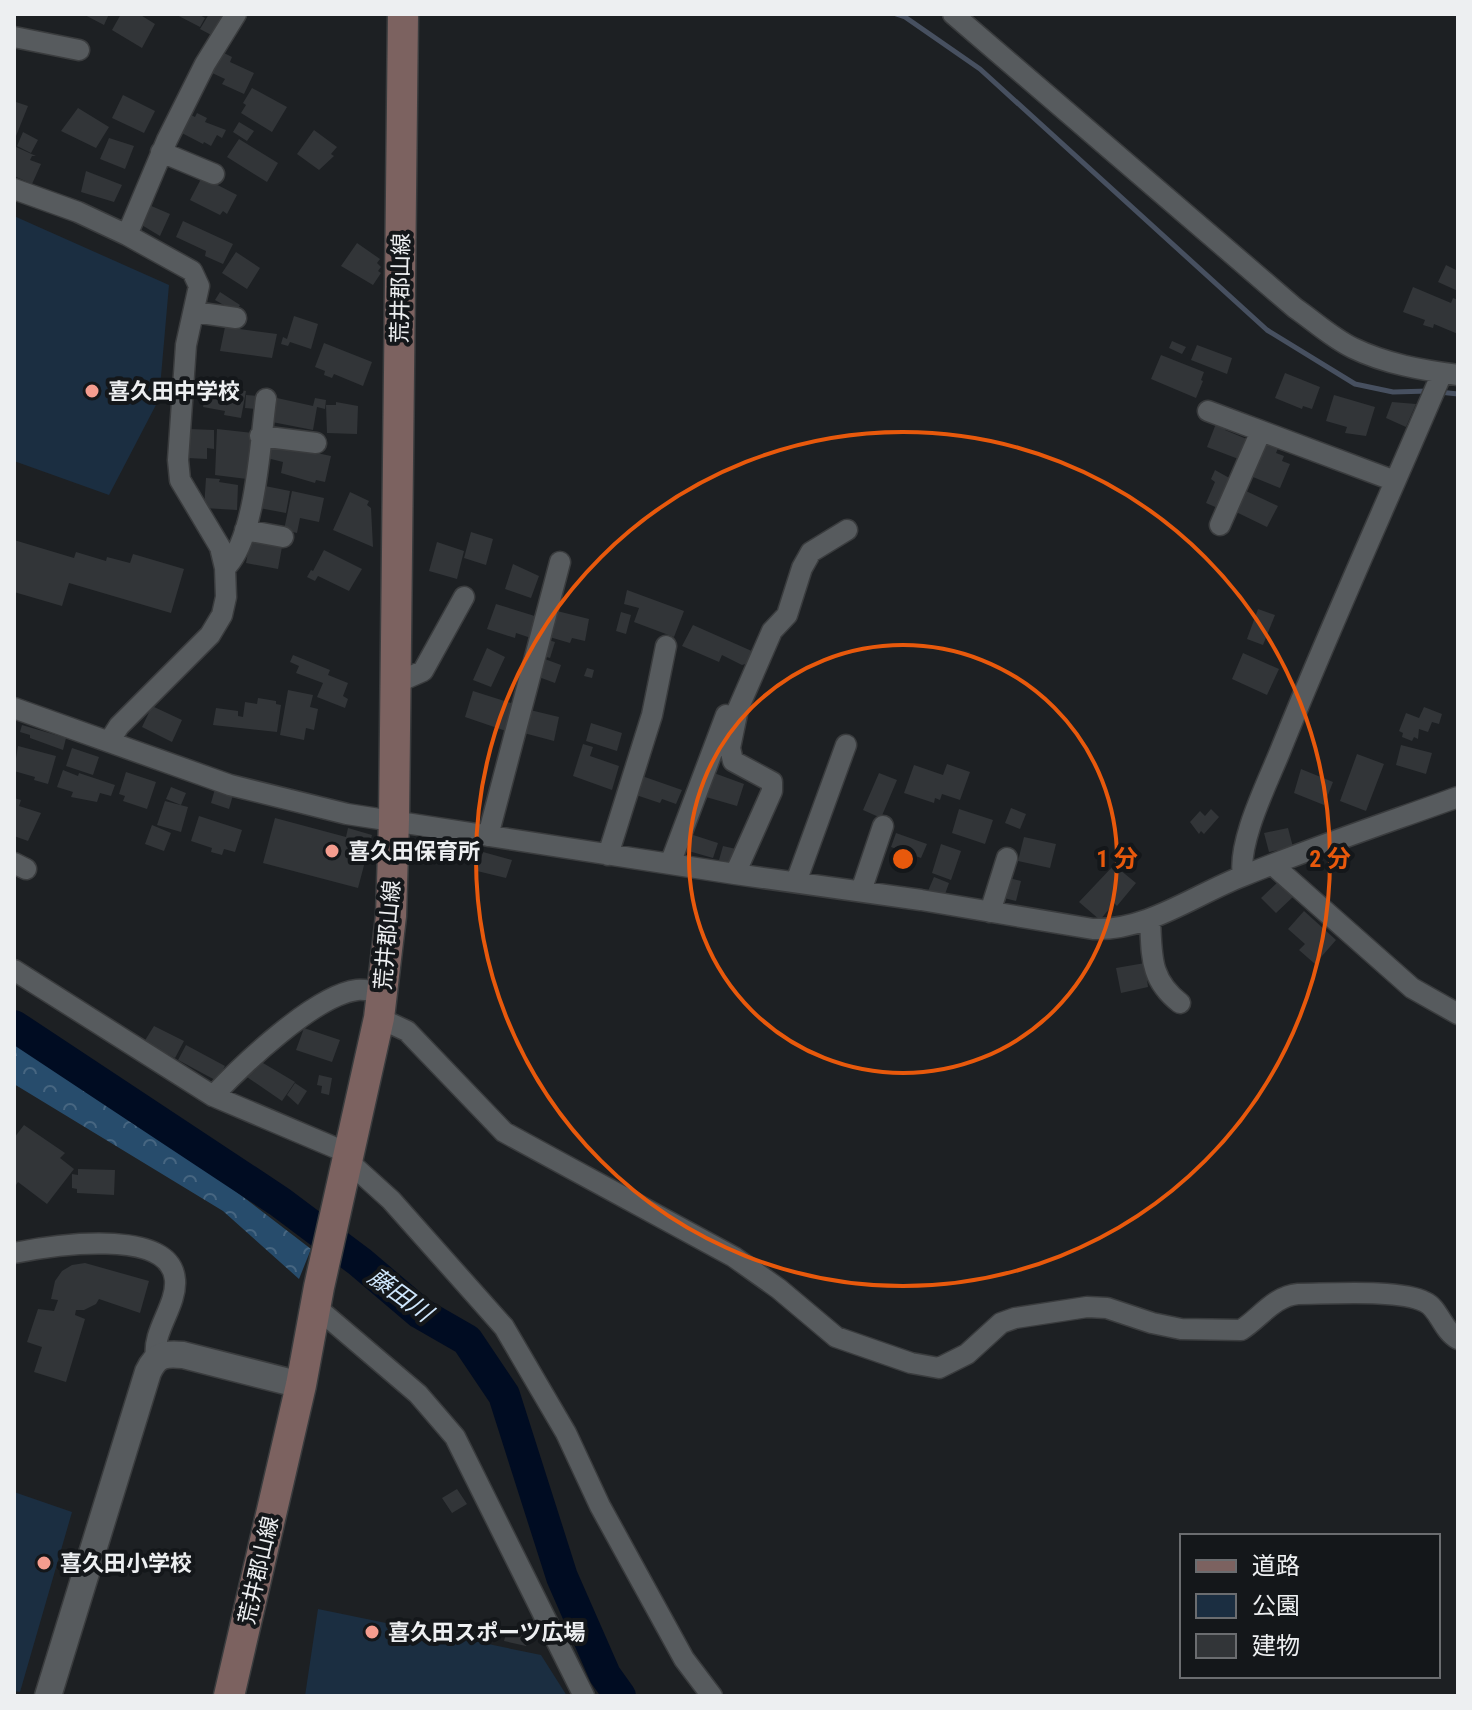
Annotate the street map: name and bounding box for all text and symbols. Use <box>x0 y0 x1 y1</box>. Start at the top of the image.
street label: 荒井郡山線 <box>387 233 414 343</box>
place label: 喜久田中学校 <box>108 379 240 404</box>
marker: 喜久田中学校 <box>83 382 101 400</box>
place label: 喜久田保育所 <box>348 839 480 864</box>
marker: 喜久田保育所 <box>323 842 341 860</box>
centre of rings <box>889 845 917 873</box>
text: 1 分 <box>1096 845 1138 873</box>
text: 2 分 <box>1309 845 1351 873</box>
street label: 荒井郡山線 <box>370 879 405 991</box>
water label: 藤田川 <box>363 1263 440 1329</box>
street label: 荒井郡山線 <box>234 1514 283 1627</box>
legend <box>1180 1534 1440 1678</box>
place label: 喜久田小学校 <box>60 1551 192 1576</box>
text: 道路 <box>1252 1552 1300 1580</box>
marker: 喜久田小学校 <box>35 1554 53 1572</box>
text: 公園 <box>1252 1592 1300 1620</box>
place label: 喜久田スポーツ広場 <box>388 1620 586 1645</box>
marker: 喜久田スポーツ広場 <box>363 1623 381 1641</box>
text: 建物 <box>1252 1632 1300 1660</box>

